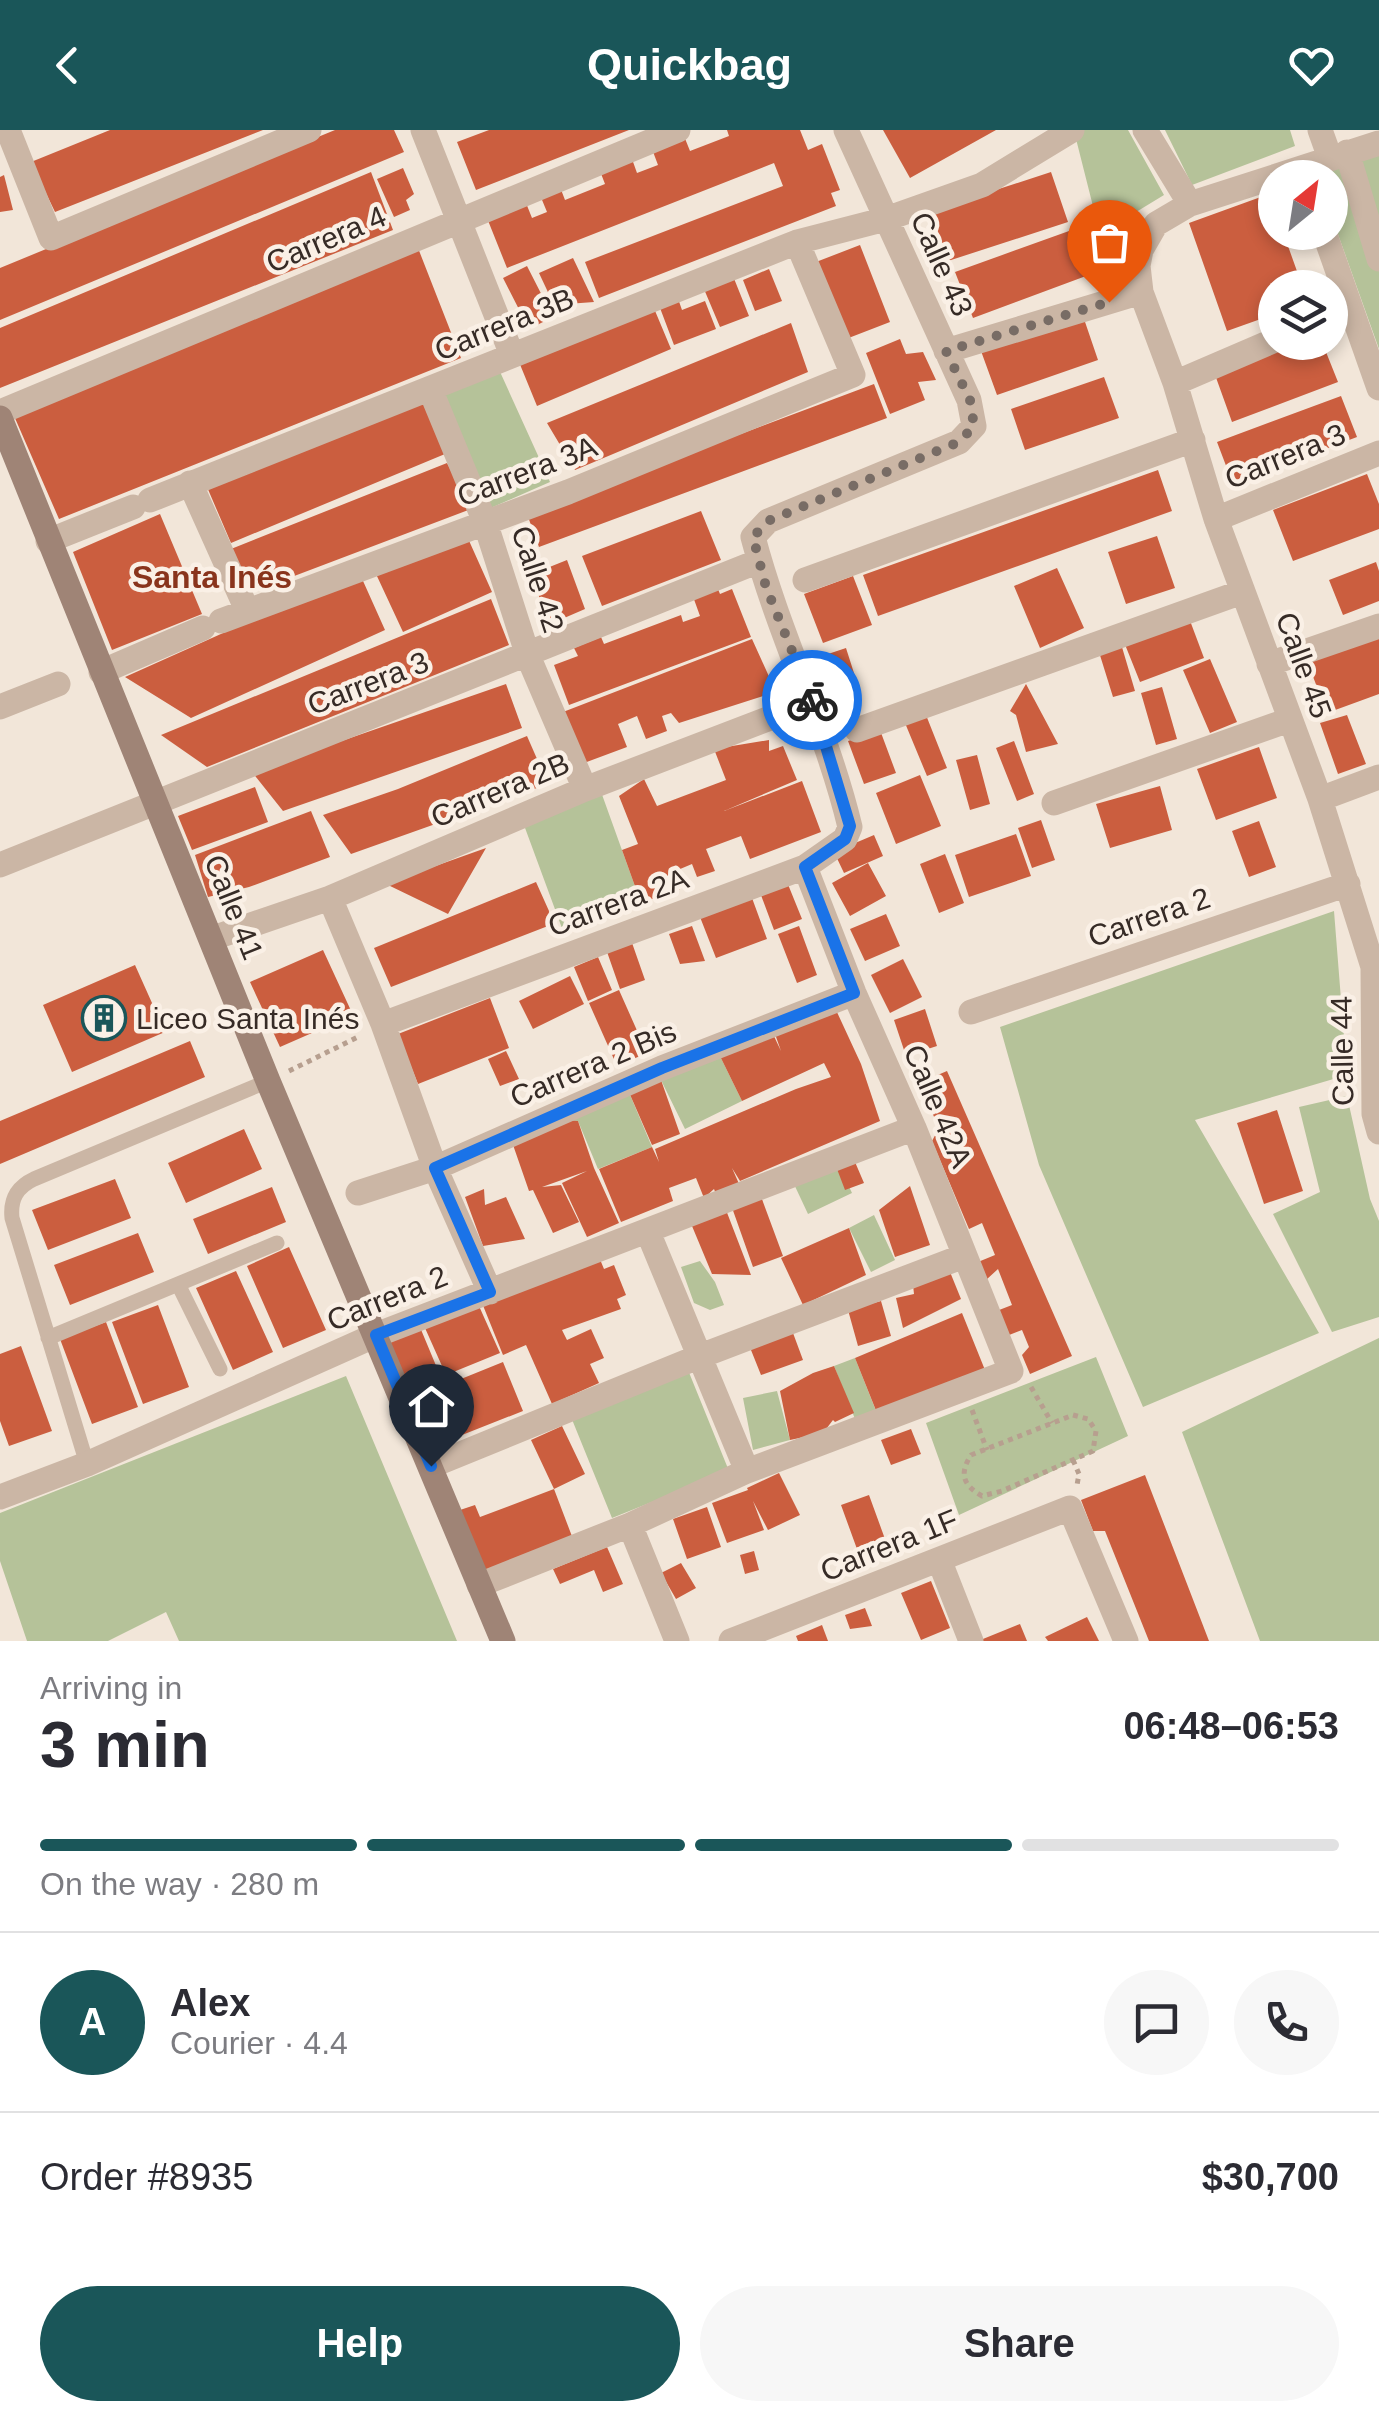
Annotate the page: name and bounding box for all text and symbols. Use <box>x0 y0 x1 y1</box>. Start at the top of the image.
icon: back <box>40 38 95 93</box>
icon: heart <box>1284 38 1339 93</box>
text: Quickbag <box>587 39 792 90</box>
north arrow <box>1258 160 1348 250</box>
map controls <box>1258 160 1348 360</box>
street label: Carrera 4 <box>261 199 391 279</box>
pin <box>1067 200 1152 303</box>
street label: Calle 43 <box>905 207 979 321</box>
icon: bag <box>1082 215 1137 270</box>
button: layers <box>1258 270 1348 360</box>
street label: Carrera 3B <box>430 281 578 367</box>
street label: Carrera 3 <box>1220 417 1350 495</box>
street label: Carrera 3A <box>453 429 601 513</box>
street label: Calle 42 <box>505 522 571 636</box>
district label: Santa Inés <box>132 559 292 595</box>
street label: Calle 45 <box>1270 608 1338 722</box>
street label: Carrera 3 <box>303 645 433 721</box>
courier <box>762 650 862 750</box>
icon: bike <box>785 673 840 728</box>
street label: Carrera 2B <box>426 746 574 834</box>
street label: Calle 41 <box>198 850 270 964</box>
street label: Carrera 2A <box>543 861 693 943</box>
street label: Carrera 2 <box>1084 881 1214 953</box>
building icon: Liceo Santa Inés <box>81 995 127 1041</box>
street label: Calle 44 <box>1325 996 1359 1106</box>
place label: Liceo Santa Inés <box>136 1002 360 1035</box>
street label: Carrera 2 Bis <box>505 1014 681 1114</box>
street label: Calle 42A <box>897 1040 979 1172</box>
street label: Carrera 2 <box>322 1259 452 1337</box>
pin <box>389 1364 474 1467</box>
icon: home <box>404 1379 459 1434</box>
street label: Carrera 1F <box>816 1503 962 1587</box>
text: Arriving in <box>40 1670 182 1706</box>
text: 06:48–06:53 <box>1123 1705 1339 1747</box>
text: 3 min <box>40 1708 210 1781</box>
text: On the way · 280 m <box>40 1866 319 1902</box>
button: chat <box>1104 1970 1209 2075</box>
button: phone <box>1234 1970 1339 2075</box>
text: Alex <box>170 1982 250 2024</box>
text: A <box>79 2001 106 2043</box>
text: Courier · 4.4 <box>170 2025 348 2061</box>
text: Order #8935 <box>40 2156 253 2198</box>
text: $30,700 <box>1202 2156 1339 2198</box>
button: Help <box>40 2286 680 2401</box>
button: Share <box>700 2286 1339 2401</box>

